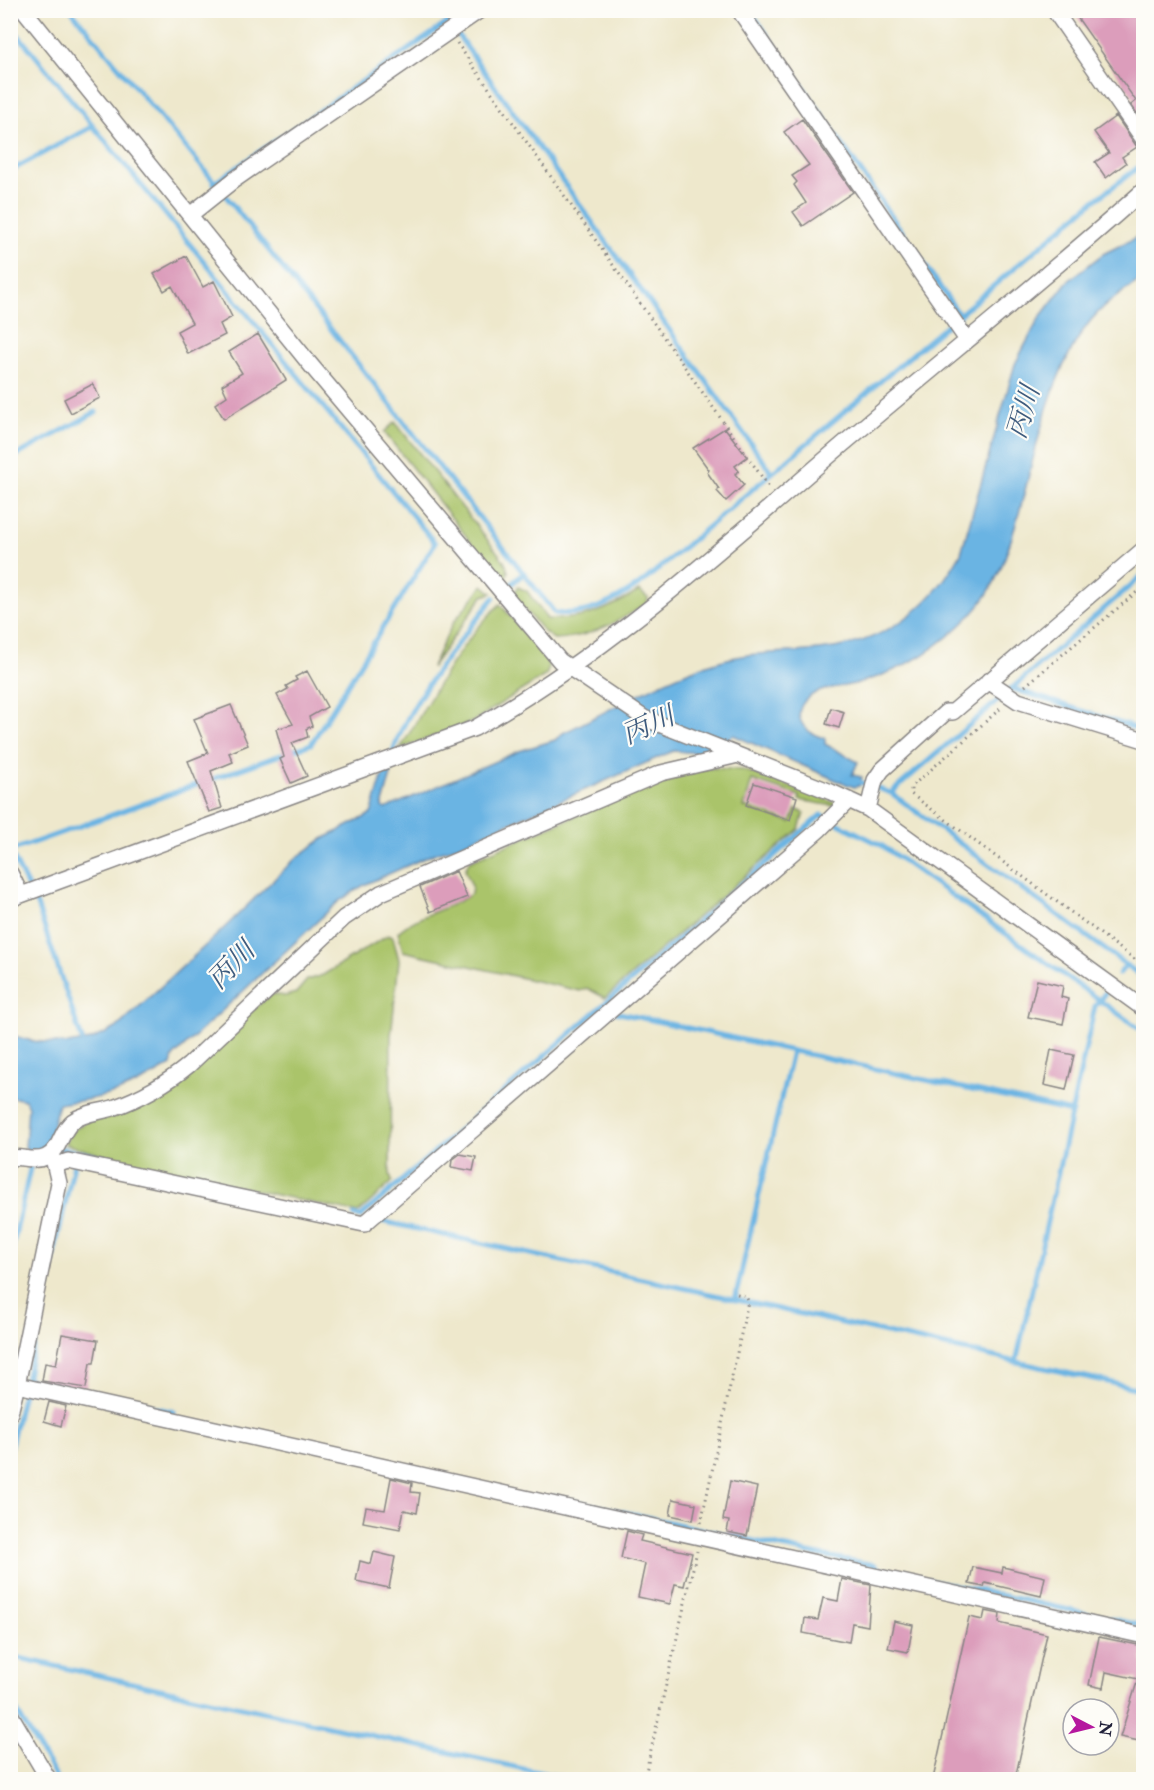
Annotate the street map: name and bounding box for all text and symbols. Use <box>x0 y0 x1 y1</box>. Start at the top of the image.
water label: 丙川 <box>1000 379 1048 443</box>
water label: 丙川 <box>617 698 682 752</box>
water label: 丙川 <box>201 932 264 996</box>
north arrow <box>1061 1697 1121 1757</box>
text: N <box>1094 1719 1116 1738</box>

